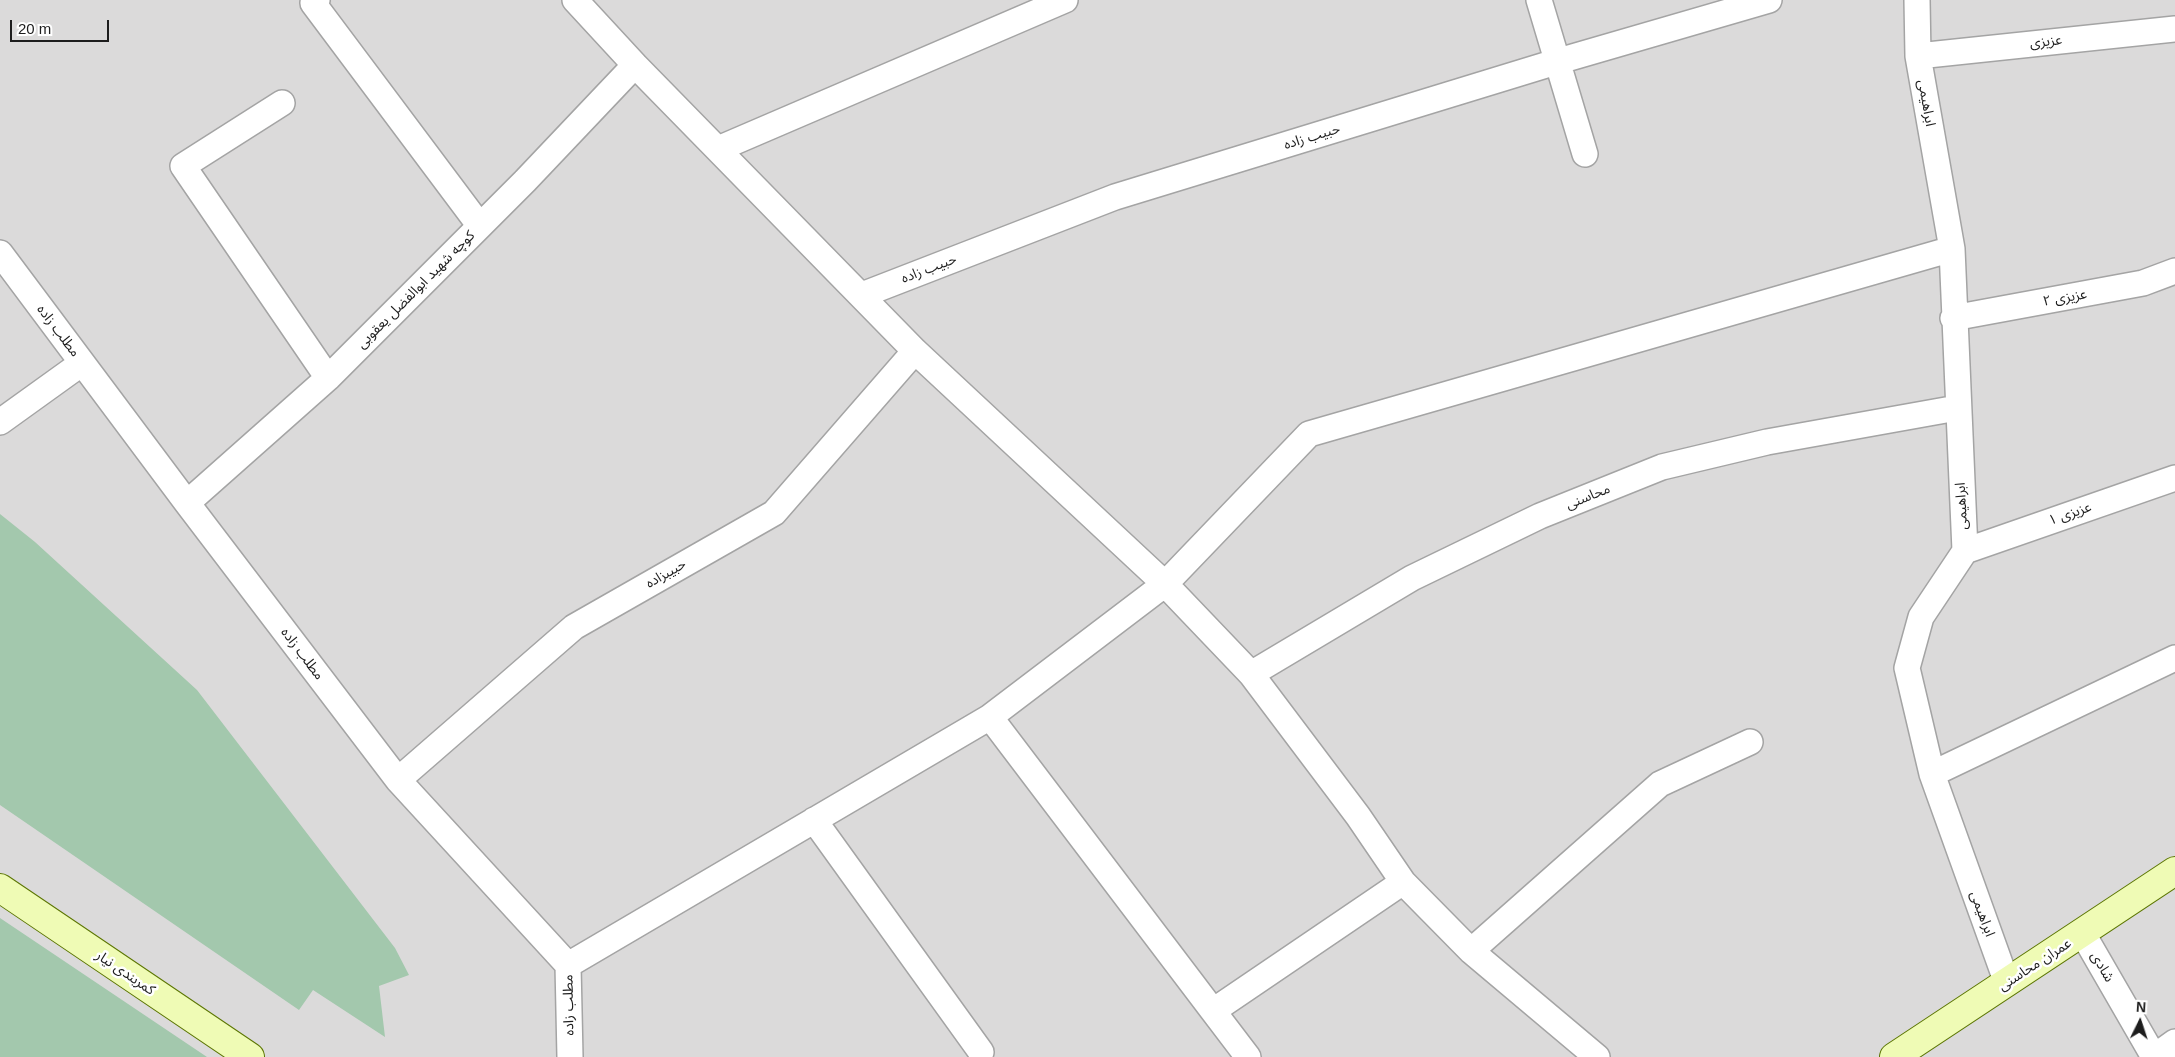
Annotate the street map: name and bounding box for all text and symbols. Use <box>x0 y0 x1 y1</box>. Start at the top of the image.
scale bar <box>12 10 111 42</box>
text: 20 m <box>18 20 51 37</box>
street label: عزیزی <box>2029 32 2063 52</box>
street label: ابراهیمی <box>1914 78 1938 128</box>
street label: حبیب زاده <box>1282 120 1342 154</box>
street label: کوچه شهید ابوالفضل یعقوبی <box>353 227 479 353</box>
street label: حبیب زاده <box>899 251 959 287</box>
street label: عزیزی ۲ <box>2042 286 2088 310</box>
street label: مطلب زاده <box>33 302 83 360</box>
street label: محاسنی <box>1563 481 1613 513</box>
street label: ابراهیمی <box>1952 482 1972 530</box>
street label: عزیزی ۱ <box>2046 499 2094 529</box>
street label: حبیبزاده <box>643 556 689 592</box>
street label: مطلب زاده <box>277 625 327 683</box>
street label: ابراهیمی <box>1966 889 1998 939</box>
street label: عمران محاسنی <box>1995 935 2075 995</box>
street label: کمربندی نیار <box>92 947 158 999</box>
street label: شادی <box>2087 949 2117 985</box>
street label: مطلب زاده <box>560 974 578 1036</box>
north arrow <box>2115 997 2165 1047</box>
text: N <box>2135 999 2147 1015</box>

